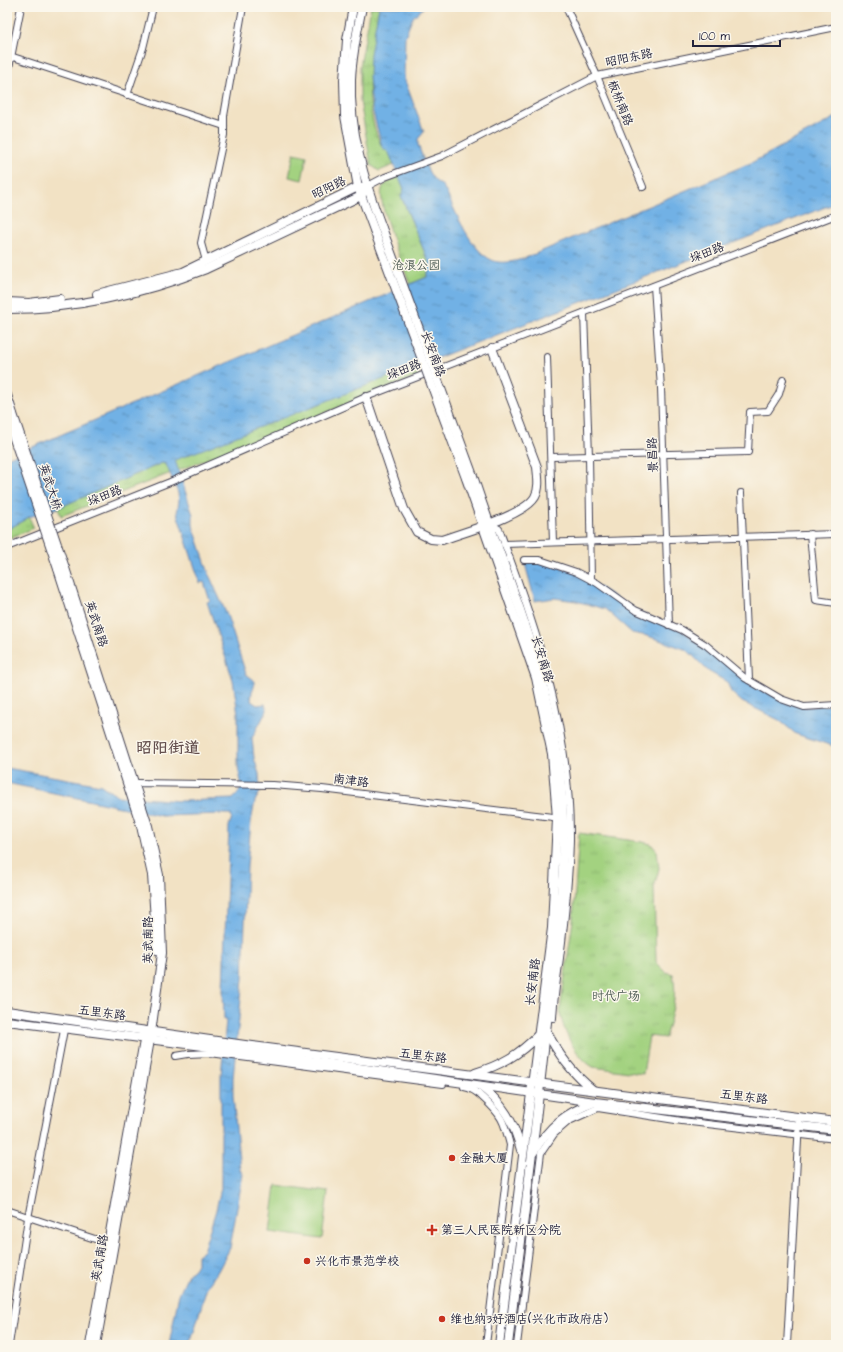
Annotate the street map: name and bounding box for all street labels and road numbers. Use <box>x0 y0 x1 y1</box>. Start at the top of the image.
street label: 昭阳东路 <box>604 45 654 71</box>
street label: 板桥南路 <box>603 78 637 128</box>
street label: 昭阳路 <box>309 172 349 204</box>
street label: 垛田路 <box>687 239 727 267</box>
street label: 长安南路 <box>417 329 449 379</box>
street label: 垛田路 <box>384 356 424 384</box>
street label: 景昌路 <box>644 437 662 473</box>
street label: 英武大桥 <box>34 462 66 513</box>
street label: 垛田路 <box>85 481 125 511</box>
street label: 英武南路 <box>80 599 112 649</box>
street label: 长安南路 <box>527 634 557 684</box>
street label: 南津路 <box>332 770 370 792</box>
street label: 英武南路 <box>140 916 157 964</box>
street label: 长安南路 <box>522 957 544 1007</box>
street label: 五里东路 <box>77 1002 127 1024</box>
street label: 五里东路 <box>398 1045 448 1067</box>
street label: 五里东路 <box>719 1086 769 1108</box>
street label: 英武南路 <box>87 1233 113 1283</box>

